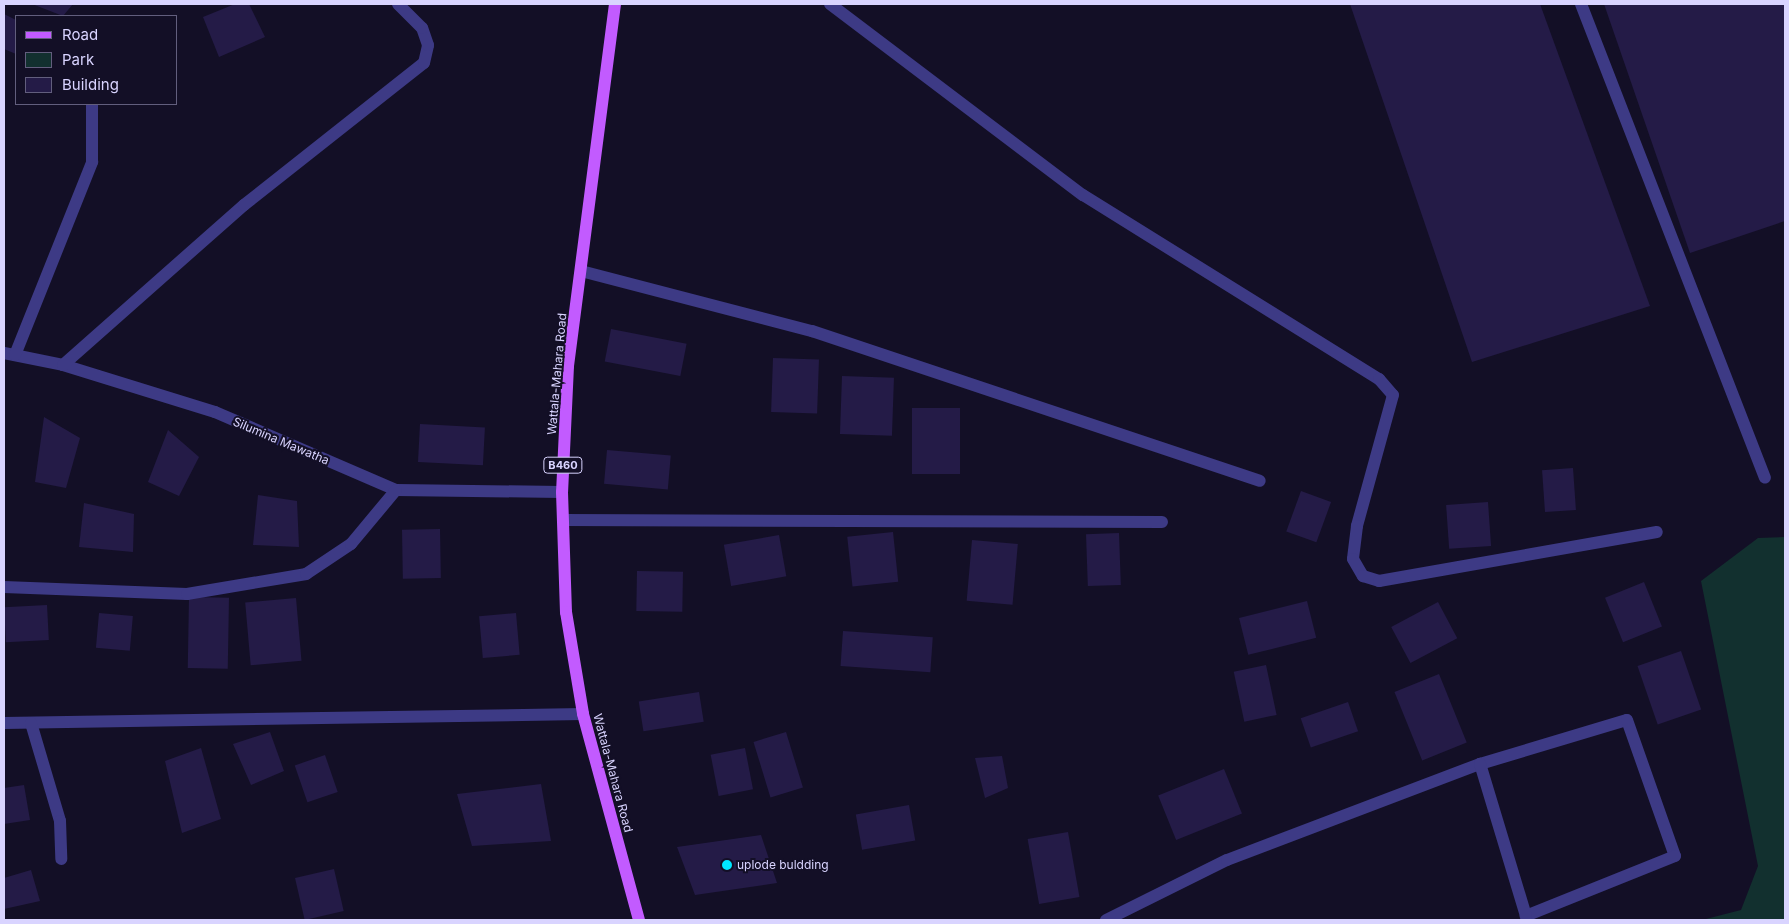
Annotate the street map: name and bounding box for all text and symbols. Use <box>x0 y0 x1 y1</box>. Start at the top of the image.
legend <box>15 15 178 105</box>
text: Road <box>62 25 98 44</box>
text: Park <box>62 50 94 69</box>
text: Building <box>62 75 119 94</box>
street label: Wattala-Mahara Road <box>544 312 570 436</box>
street label: Silumina Mawatha <box>231 414 331 468</box>
road number: B460 <box>543 456 583 474</box>
street label: Wattala-Mahara Road <box>590 712 636 834</box>
place label: uplode buldding <box>737 858 829 872</box>
marker: uplode buldding <box>721 859 733 871</box>

